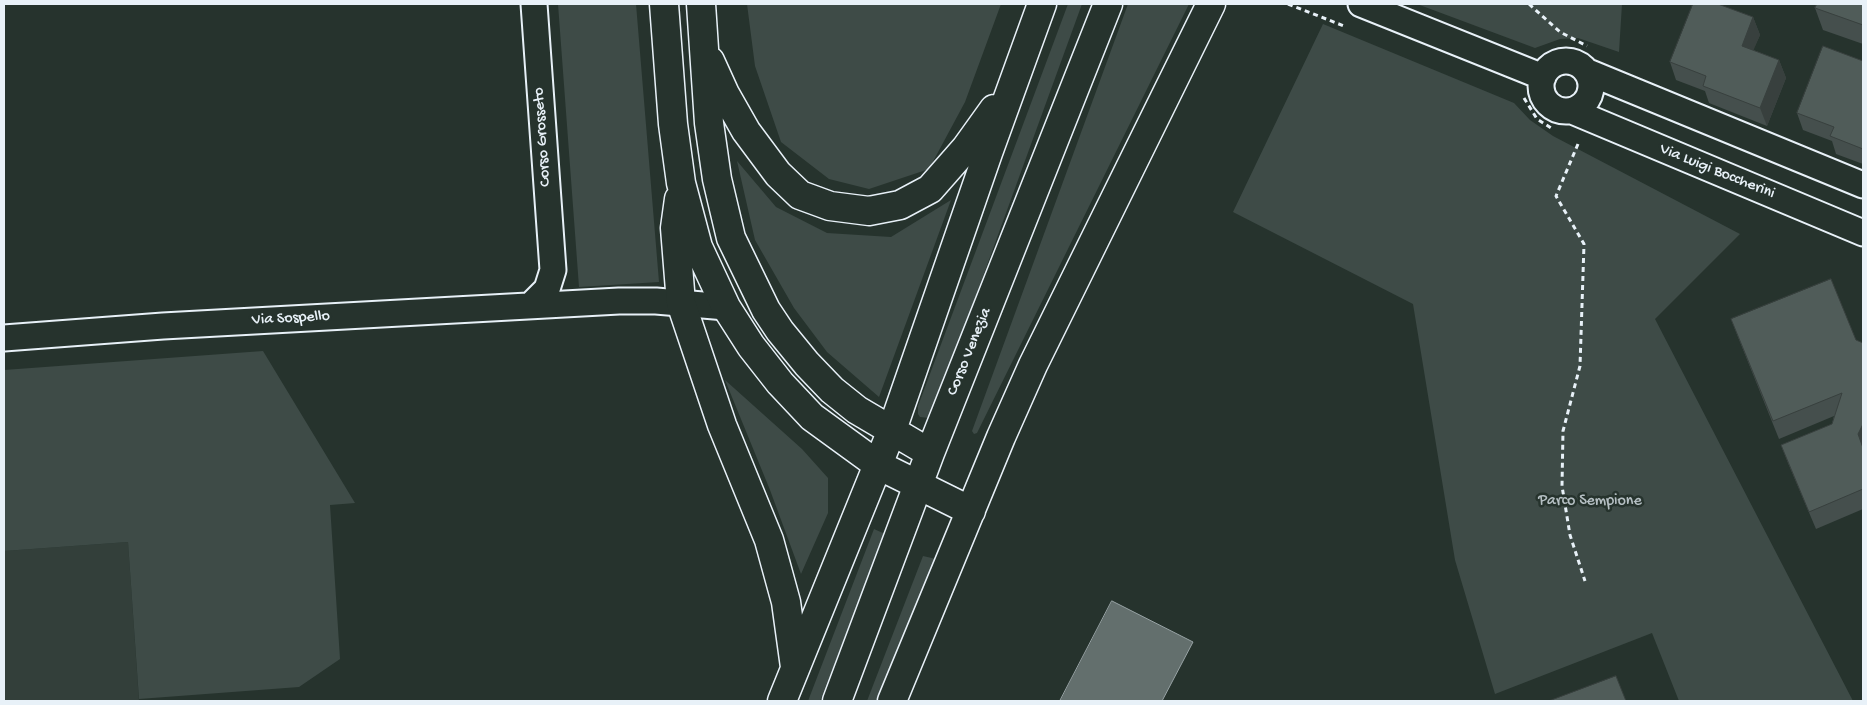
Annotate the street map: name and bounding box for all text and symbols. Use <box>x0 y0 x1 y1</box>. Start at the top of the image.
street label: Corso Grosseto <box>530 87 556 187</box>
street label: Via Luigi Boccherini <box>1657 140 1777 204</box>
street label: Corso Venezia <box>944 305 996 399</box>
street label: Via Sospello <box>251 307 331 331</box>
park label: Parco Sempione <box>1538 492 1642 512</box>

